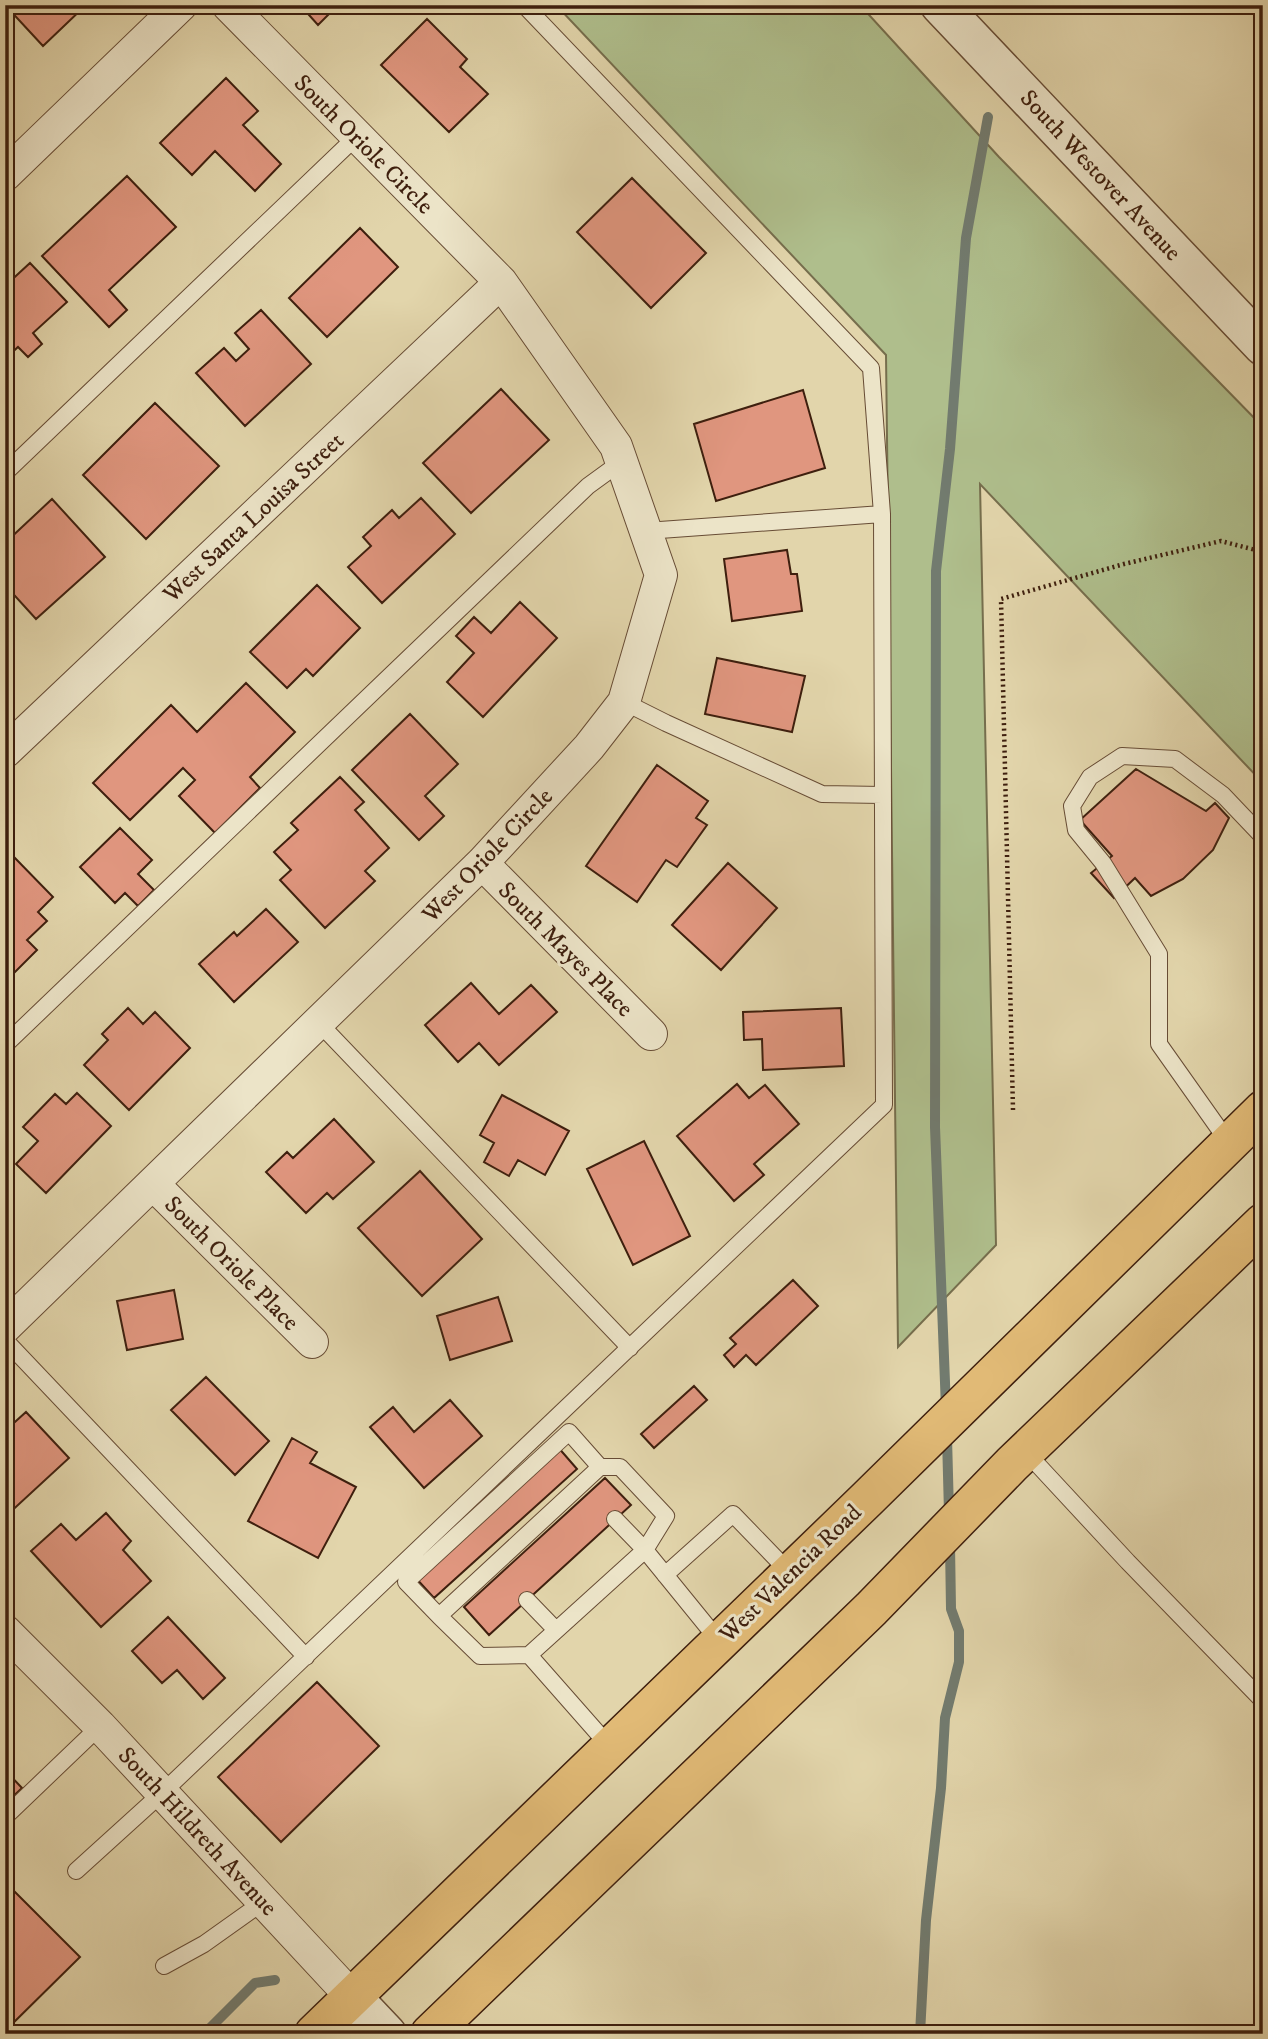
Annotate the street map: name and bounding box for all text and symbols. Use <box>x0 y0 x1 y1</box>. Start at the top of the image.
street label: South Oriole Circle <box>287 69 440 221</box>
street label: South Westover Avenue <box>1013 84 1187 268</box>
street label: West Santa Louisa Street <box>156 426 351 610</box>
street label: West Oriole Circle <box>415 782 560 930</box>
street label: South Mayes Place <box>491 876 639 1024</box>
street label: South Oriole Place <box>158 1190 305 1338</box>
street label: West Valencia Road <box>712 1498 868 1650</box>
street label: South Hildreth Avenue <box>111 1741 283 1923</box>

